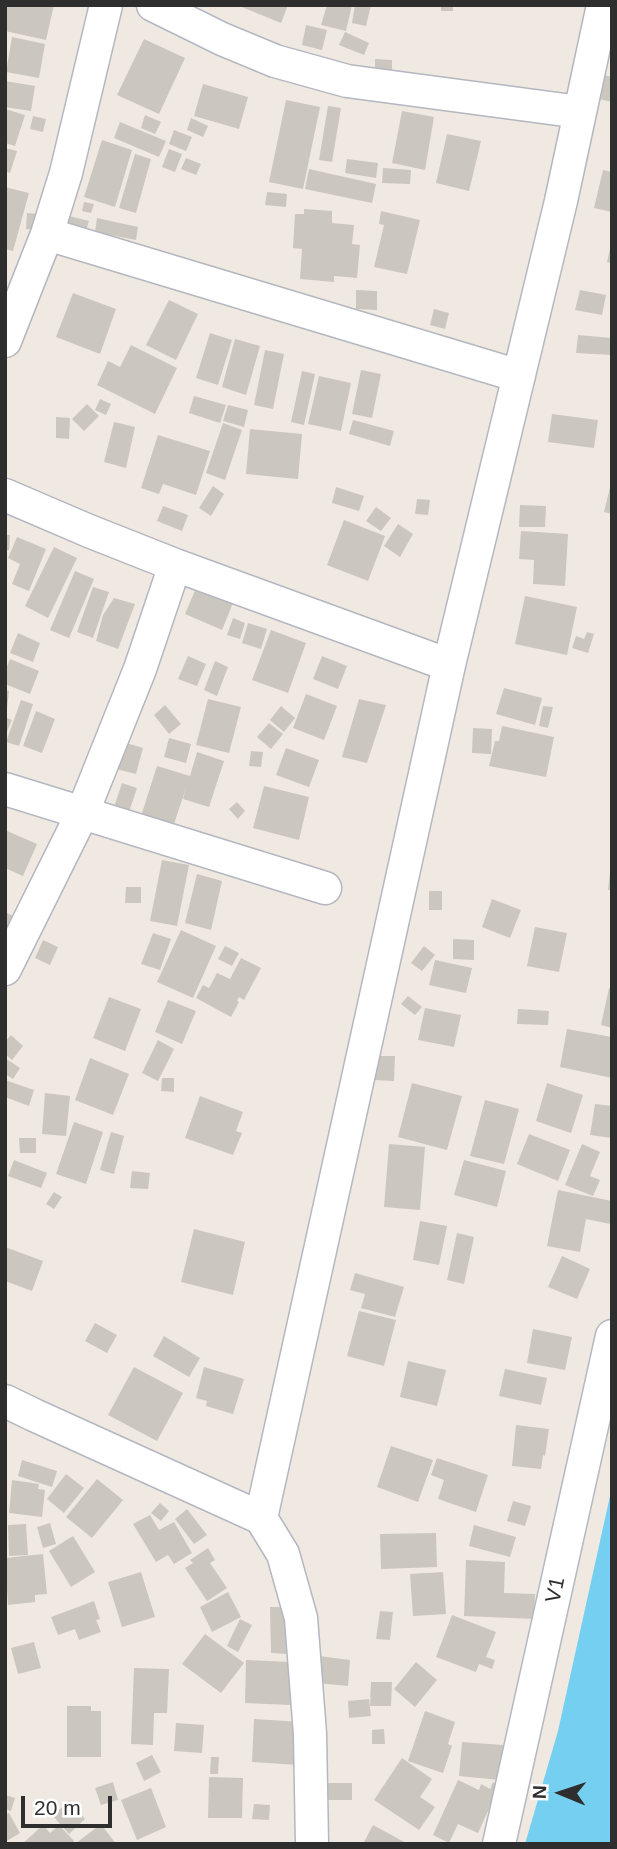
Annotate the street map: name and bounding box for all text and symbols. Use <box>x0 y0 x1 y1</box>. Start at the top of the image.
street label: V1 <box>541 1575 571 1605</box>
north arrow <box>526 1758 596 1828</box>
scale bar <box>24 1783 116 1827</box>
text: N <box>529 1785 550 1799</box>
text: 20 m <box>34 1796 81 1819</box>

